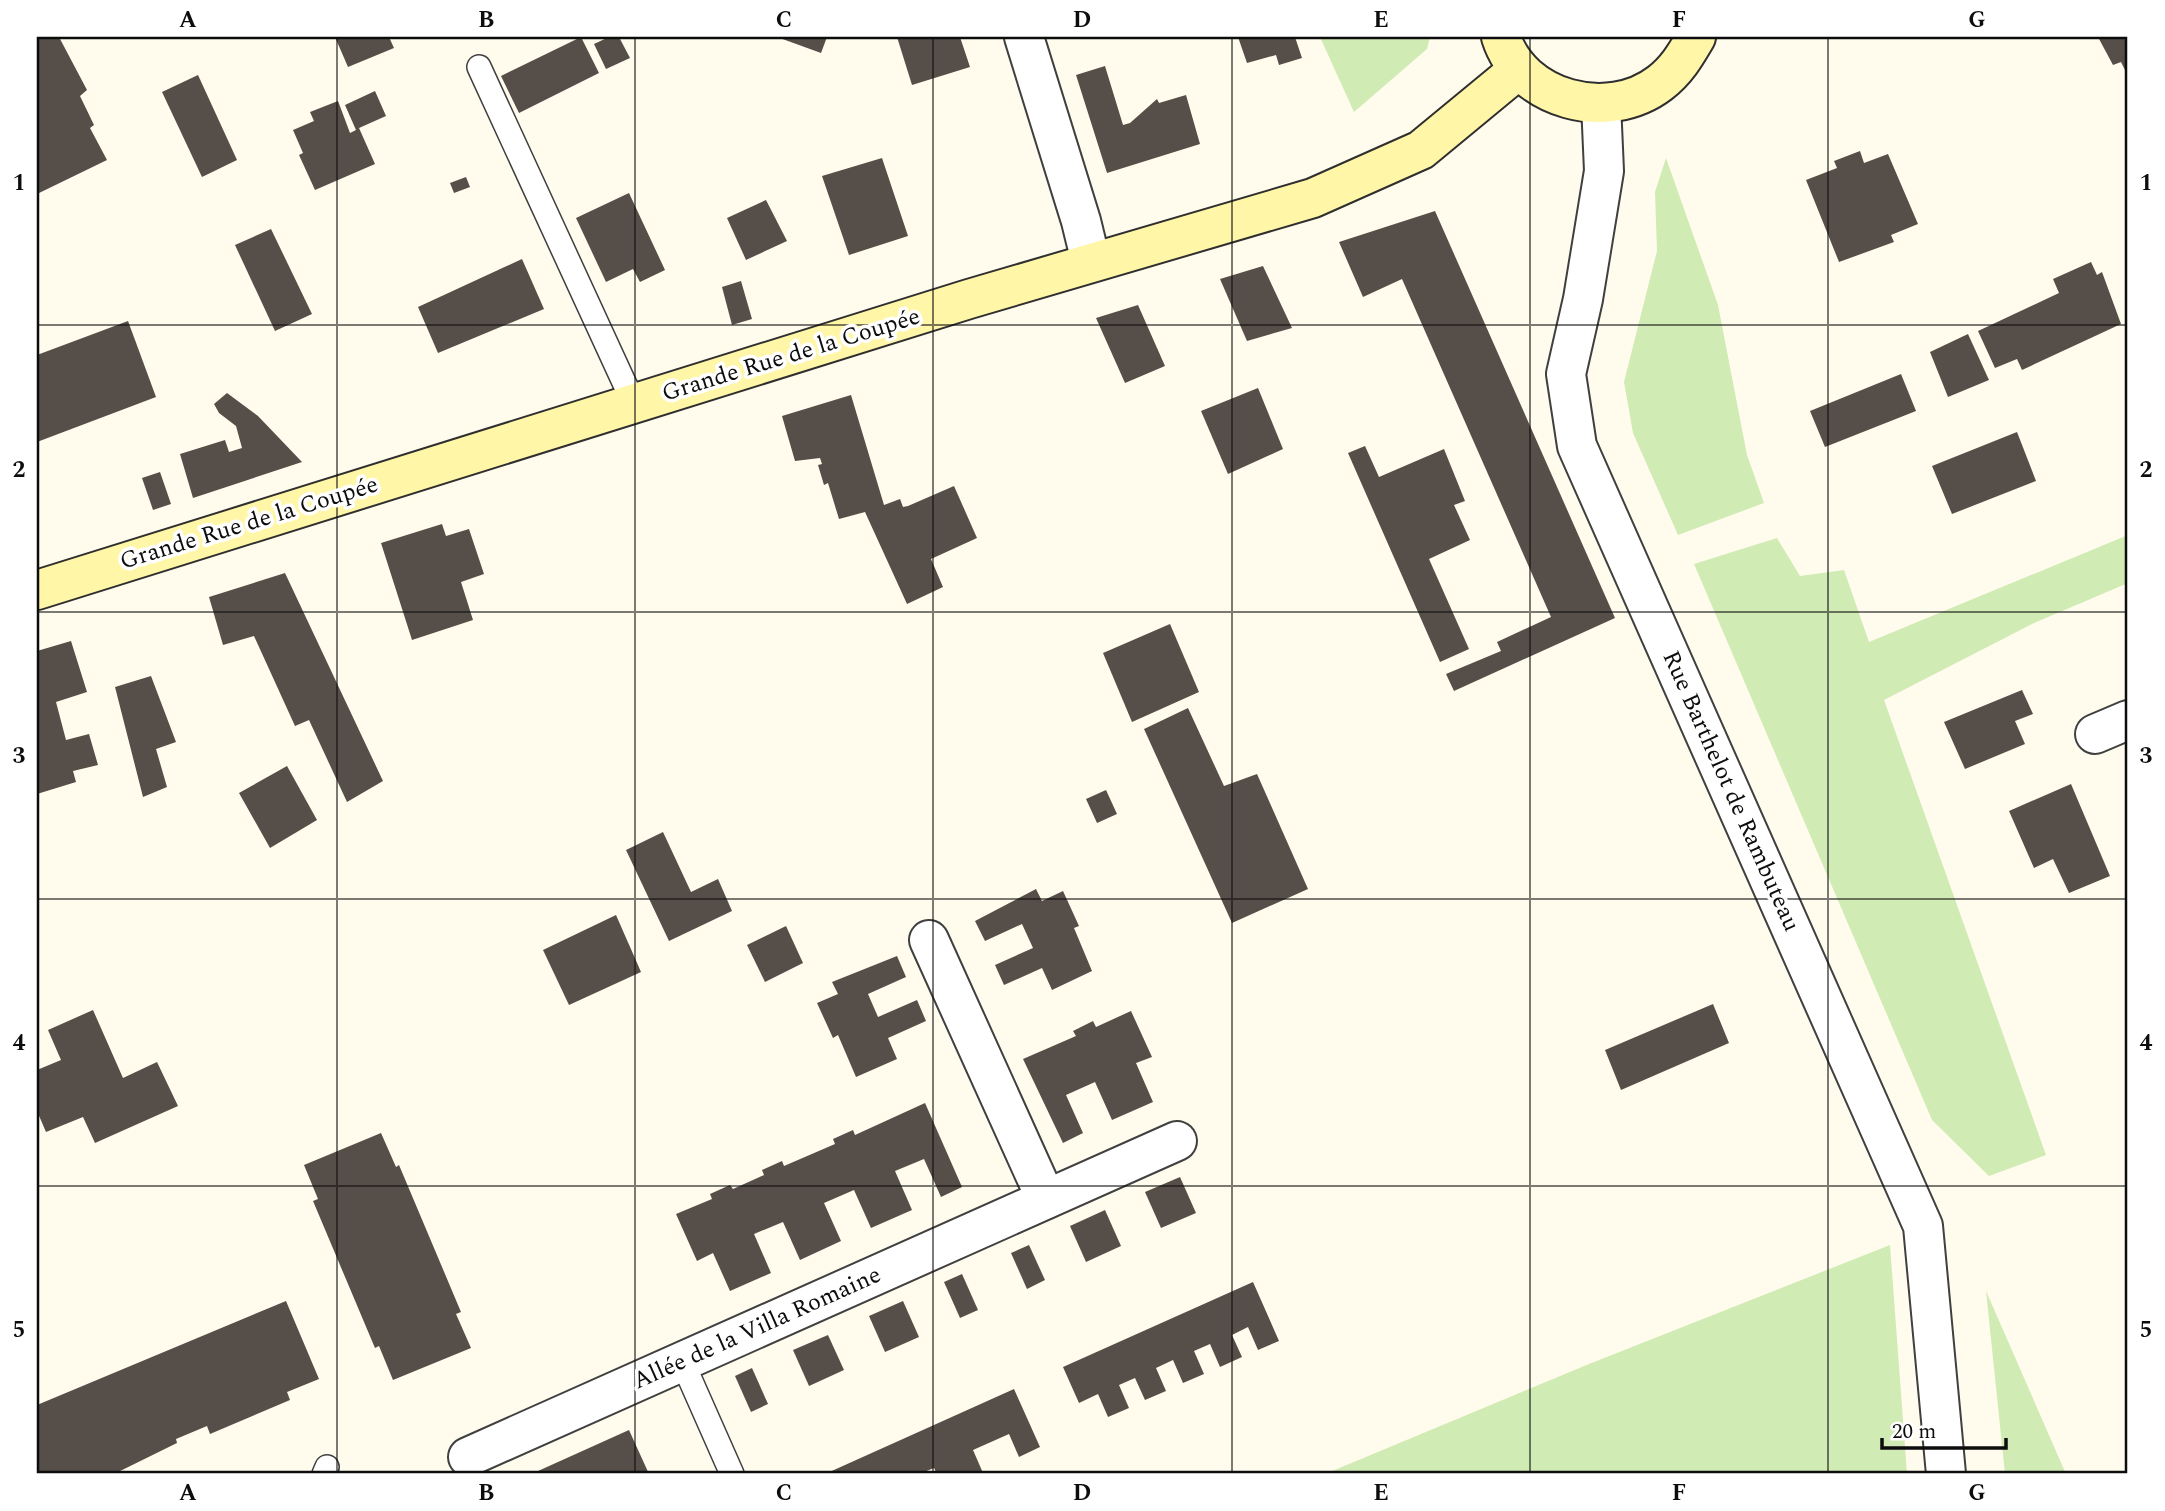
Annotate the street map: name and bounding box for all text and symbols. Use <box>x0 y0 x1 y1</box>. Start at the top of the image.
text: A <box>179 3 197 38</box>
text: B <box>478 3 494 38</box>
text: C <box>776 3 792 38</box>
text: D <box>1073 3 1091 38</box>
text: E <box>1373 3 1389 38</box>
text: F <box>1672 3 1686 38</box>
text: G <box>1968 3 1986 38</box>
text: 1 <box>13 166 25 201</box>
text: 1 <box>2140 166 2152 201</box>
street label: Grande Rue de la Coupée <box>657 299 925 411</box>
text: 2 <box>13 453 26 488</box>
text: 2 <box>2140 453 2153 488</box>
street label: Grande Rue de la Coupée <box>115 467 383 579</box>
street label: Rue Barthelot de Rambuteau <box>1653 645 1809 937</box>
text: 3 <box>13 739 26 774</box>
text: 3 <box>2140 739 2153 774</box>
text: 4 <box>13 1026 26 1061</box>
text: 4 <box>2140 1026 2153 1061</box>
street label: Allée de la Villa Romaine <box>627 1257 887 1399</box>
text: 5 <box>13 1313 25 1348</box>
text: 5 <box>2140 1313 2152 1348</box>
scale bar <box>1882 1406 2006 1450</box>
text: 20 m <box>1892 1416 1936 1448</box>
text: A <box>179 1476 197 1511</box>
text: B <box>478 1476 494 1511</box>
text: C <box>776 1476 792 1511</box>
text: D <box>1073 1476 1091 1511</box>
text: E <box>1373 1476 1389 1511</box>
text: F <box>1672 1476 1686 1511</box>
text: G <box>1968 1476 1986 1511</box>

